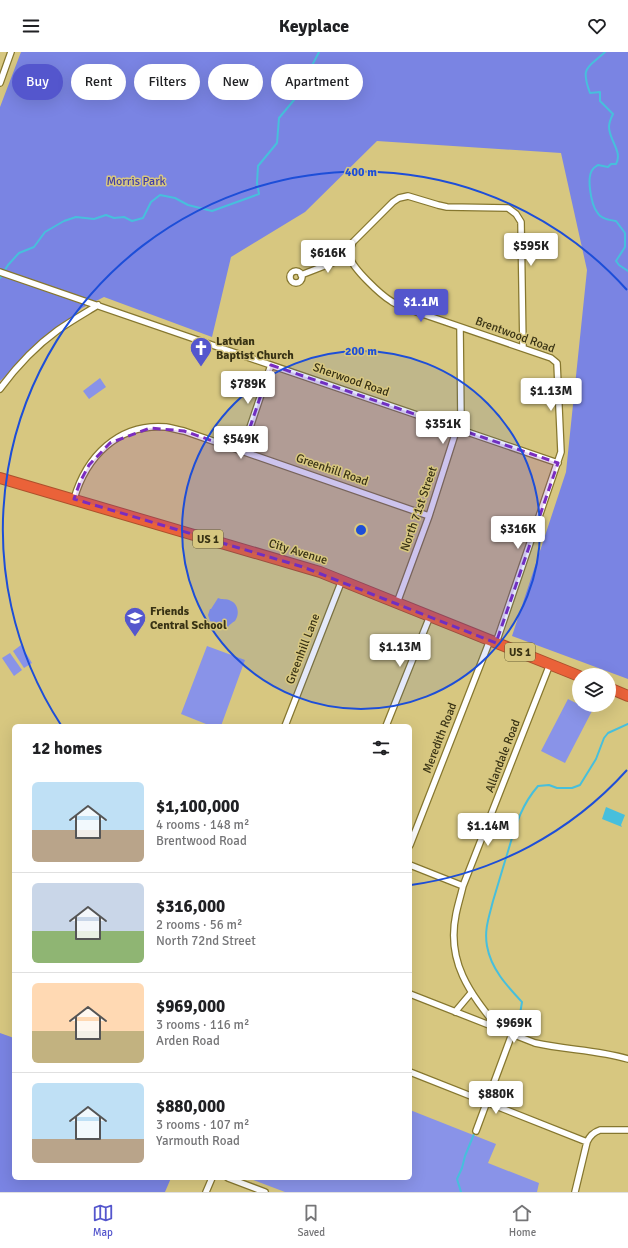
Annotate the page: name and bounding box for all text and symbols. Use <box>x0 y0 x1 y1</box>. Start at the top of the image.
icon: menu <box>20 15 42 37</box>
text: Keyplace <box>279 15 349 37</box>
icon: heart <box>586 15 608 37</box>
chip: Buy <box>12 64 63 100</box>
chip: Rent <box>71 64 126 100</box>
chip: Filters <box>134 64 200 100</box>
chip: New <box>208 64 263 100</box>
chip: Apartment <box>271 64 363 100</box>
text: 400 m <box>345 165 377 180</box>
park label: Morris Park <box>106 174 166 189</box>
pin: $595K <box>503 233 559 267</box>
text: $595K <box>513 238 549 254</box>
pin: $616K <box>300 240 356 274</box>
text: $616K <box>310 245 346 261</box>
pin: $1.1M <box>393 289 449 323</box>
text: $1.1M <box>403 294 439 310</box>
street label: Brentwood Road <box>473 314 557 356</box>
place label: Latvian Baptist Church <box>216 334 294 363</box>
church icon: Latvian Baptist Church <box>188 335 214 368</box>
text: 200 m <box>345 344 377 359</box>
street label: Sherwood Road <box>311 360 391 400</box>
pin: $789K <box>220 371 276 405</box>
text: $789K <box>230 376 266 392</box>
pin: $1.13M <box>518 378 584 412</box>
text: $1.13M <box>530 383 572 399</box>
pin: $351K <box>415 411 471 445</box>
text: $351K <box>425 416 461 432</box>
pin: $549K <box>213 426 269 460</box>
text: $549K <box>223 431 259 447</box>
street label: Greenhill Road <box>294 451 370 489</box>
street label: North 71st Street <box>397 465 441 553</box>
pin: $316K <box>490 516 546 550</box>
text: $316K <box>500 521 536 537</box>
centre of rings <box>354 523 368 537</box>
road number: US 1 <box>193 530 223 548</box>
street label: City Avenue <box>267 536 329 568</box>
place label: Friends Central School <box>150 604 227 633</box>
school or university icon: Friends Central School <box>122 605 148 638</box>
street label: Greenhill Lane <box>283 611 323 687</box>
pin: $1.13M <box>367 634 433 668</box>
text: $1.13M <box>379 639 421 655</box>
road number: US 1 <box>505 643 535 661</box>
map controls <box>572 668 616 712</box>
button: layers <box>572 668 616 712</box>
street label: Meredith Road <box>420 701 460 775</box>
street label: Allandale Road <box>482 717 524 795</box>
icon: filters <box>370 737 392 759</box>
text: 12 homes <box>32 738 102 759</box>
text: $1,100,000 <box>156 796 239 817</box>
icon: home <box>64 798 112 846</box>
pin: $1.14M <box>455 813 521 847</box>
text: 4 rooms · 148 m² <box>156 817 249 833</box>
text: $1.14M <box>467 818 509 834</box>
text: Brentwood Road <box>156 833 247 849</box>
text: $316,000 <box>156 896 225 917</box>
icon: home <box>64 899 112 947</box>
text: 2 rooms · 56 m² <box>156 917 242 933</box>
text: North 72nd Street <box>156 933 256 949</box>
text: $969,000 <box>156 996 225 1017</box>
icon: home <box>64 999 112 1047</box>
pin: $969K <box>486 1010 542 1044</box>
text: $969K <box>496 1015 532 1031</box>
text: 3 rooms · 116 m² <box>156 1017 249 1033</box>
text: Arden Road <box>156 1033 220 1049</box>
pin: $880K <box>468 1081 524 1115</box>
text: $880K <box>478 1086 514 1102</box>
text: $880,000 <box>156 1096 225 1117</box>
icon: home <box>64 1099 112 1147</box>
text: 3 rooms · 107 m² <box>156 1117 249 1133</box>
text: Yarmouth Road <box>156 1133 240 1149</box>
tab: Map <box>92 1202 114 1239</box>
tab: Saved <box>297 1202 325 1239</box>
tab: Home <box>509 1202 536 1239</box>

